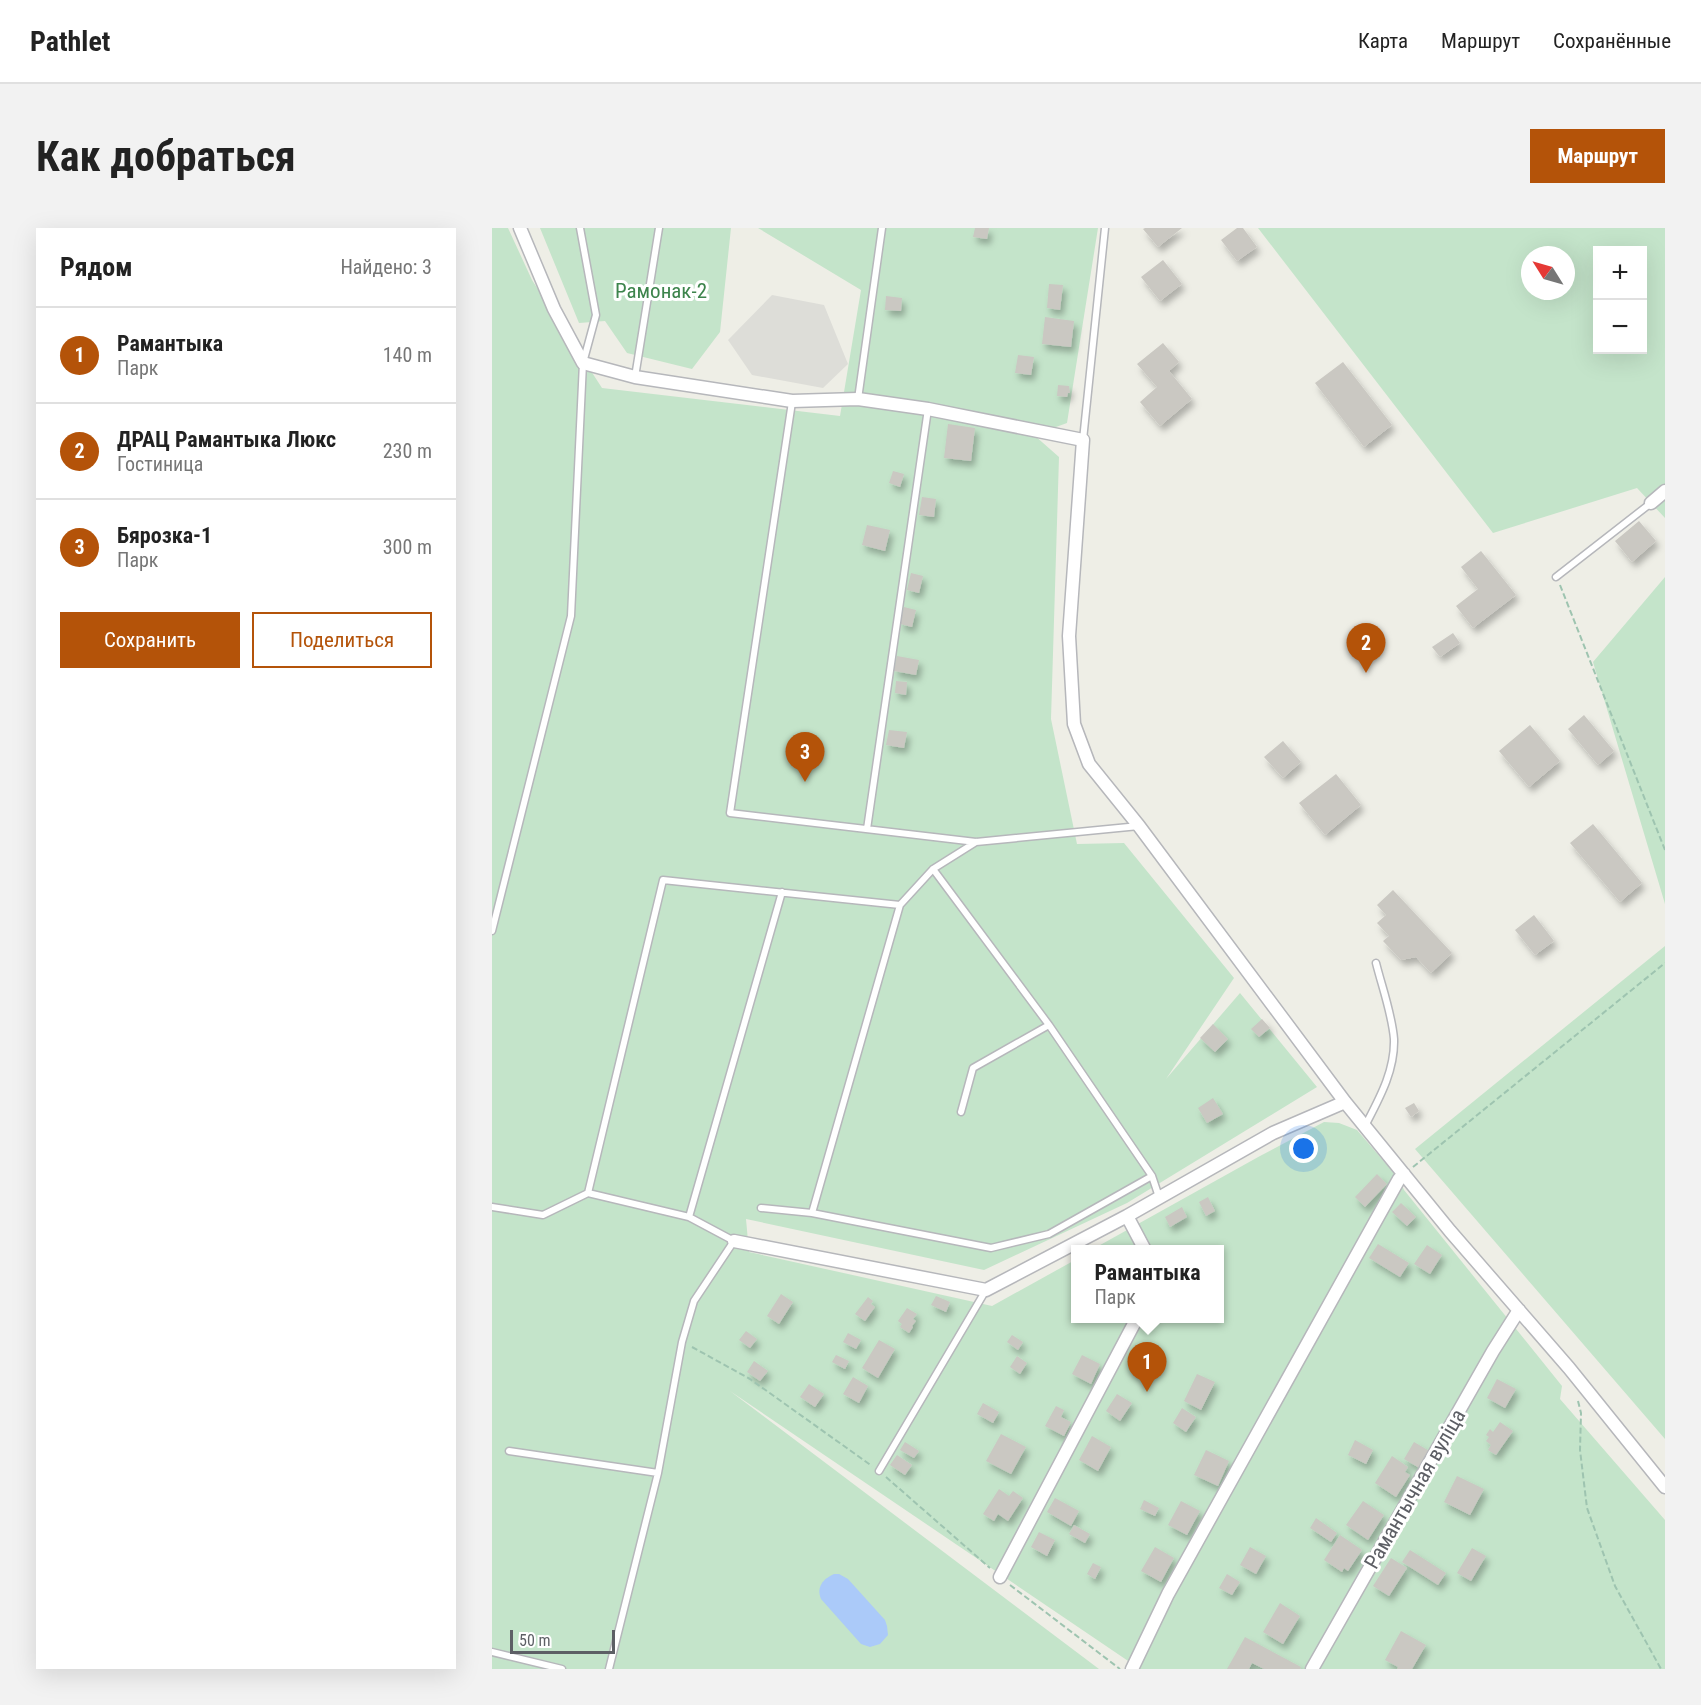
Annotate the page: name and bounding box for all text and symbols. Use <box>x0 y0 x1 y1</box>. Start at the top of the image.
text: Pathlet <box>30 25 110 58</box>
text: Карта <box>1358 29 1408 53</box>
text: Маршрут <box>1441 29 1520 53</box>
text: Сохранённые <box>1553 29 1671 53</box>
button: Маршрут <box>1530 129 1665 183</box>
text: Как добраться <box>36 132 296 181</box>
north arrow <box>1521 246 1575 300</box>
map controls <box>1593 246 1647 354</box>
button: + <box>1593 246 1647 300</box>
text: Рядом <box>60 252 132 282</box>
text: Найдено: 3 <box>340 255 432 279</box>
park label: Рамонак-2 <box>615 279 707 303</box>
button: − <box>1593 300 1647 354</box>
text: Рамантыка <box>117 331 223 356</box>
text: 1 <box>74 343 85 367</box>
text: 140 m <box>383 343 432 367</box>
text: Парк <box>117 356 158 380</box>
text: ДРАЦ Рамантыка Люкс <box>117 427 336 452</box>
text: 2 <box>74 439 85 463</box>
text: 230 m <box>383 439 432 463</box>
text: Гостиница <box>117 452 203 476</box>
text: Бярозка-1 <box>117 523 212 548</box>
text: 3 <box>74 535 85 559</box>
text: 300 m <box>383 535 432 559</box>
text: Парк <box>117 548 158 572</box>
button: Сохранить <box>60 612 240 668</box>
button: Поделиться <box>252 612 432 668</box>
pin: 2 <box>1346 624 1386 673</box>
pin: 3 <box>786 732 824 782</box>
your location <box>1289 1134 1318 1163</box>
popup <box>1071 1245 1224 1323</box>
text: Рамантыка <box>1094 1260 1201 1285</box>
text: Парк <box>1094 1285 1136 1309</box>
pin: 1 <box>1128 1342 1166 1392</box>
street label: Рамантычная вуліца <box>1360 1405 1470 1573</box>
scale bar <box>510 1627 615 1654</box>
text: 50 m <box>519 1631 551 1650</box>

